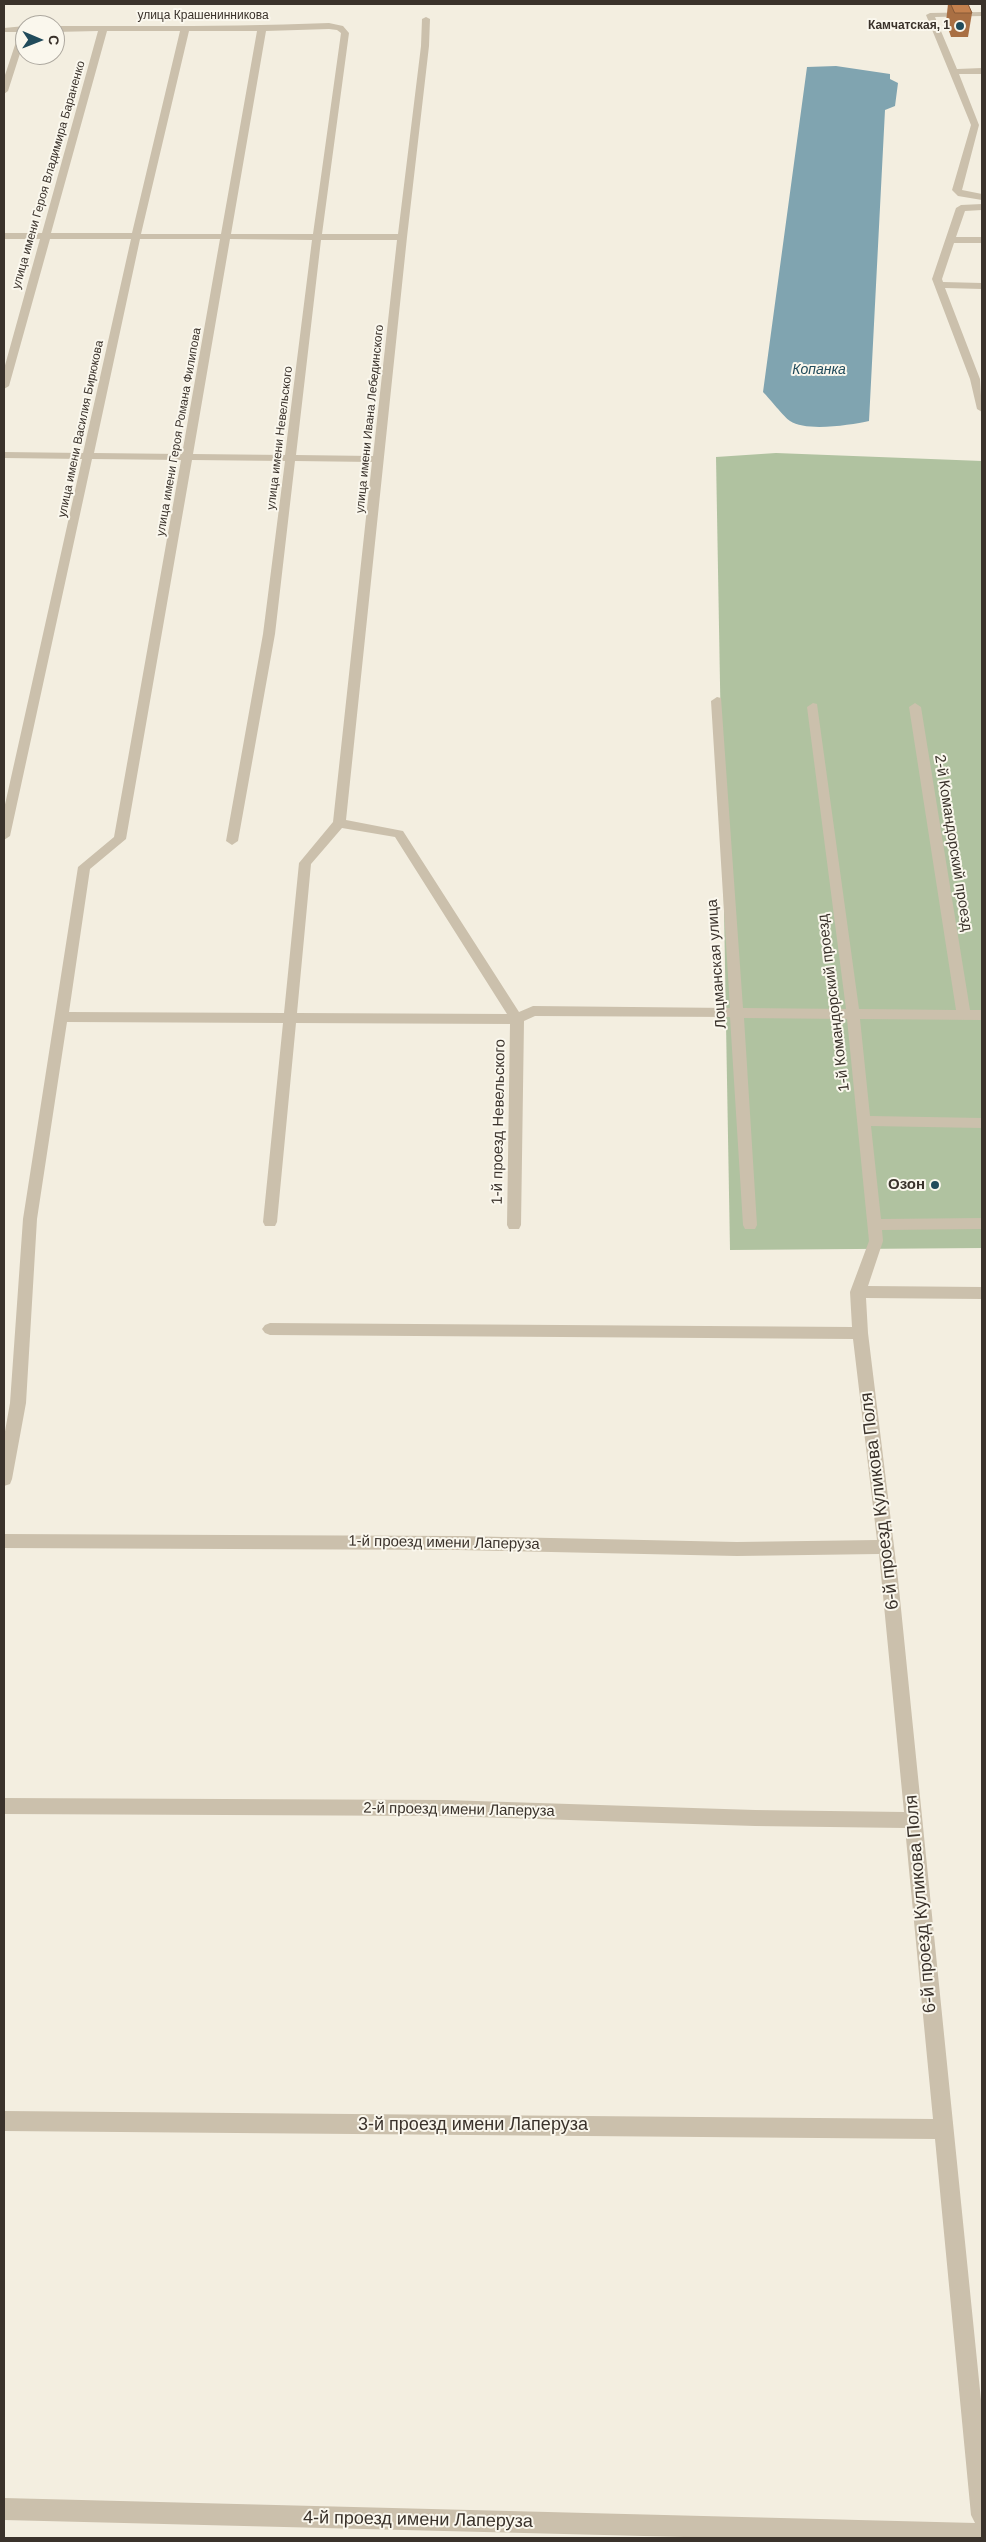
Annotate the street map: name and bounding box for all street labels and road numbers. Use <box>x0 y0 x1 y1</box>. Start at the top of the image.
street label: улица Крашенинникова <box>137 9 269 23</box>
street label: улица имени Героя Владимира Бараненко <box>9 59 89 291</box>
street label: улица имени Ивана Лебединского <box>353 324 387 514</box>
street label: улица имени Героя Романа Филипова <box>154 327 204 537</box>
street label: улица имени Василия Бирюкова <box>55 339 107 519</box>
street label: улица имени Невельского <box>264 365 296 511</box>
street label: 2-й Командорский проезд <box>930 753 976 933</box>
street label: Лоцманская улица <box>703 899 731 1029</box>
street label: 1-й Командорский проезд <box>814 913 854 1093</box>
street label: 1-й проезд Невельского <box>489 1039 509 1205</box>
street label: 6-й проезд Куликова Поля <box>856 1391 904 1611</box>
street label: 1-й проезд имени Лаперуза <box>348 1532 540 1554</box>
street label: 6-й проезд Куликова Поля <box>901 1794 941 2014</box>
street label: 2-й проезд имени Лаперуза <box>363 1799 555 1821</box>
street label: 3-й проезд имени Лаперуза <box>358 2114 588 2136</box>
street label: 4-й проезд имени Лаперуза <box>303 2507 533 2533</box>

